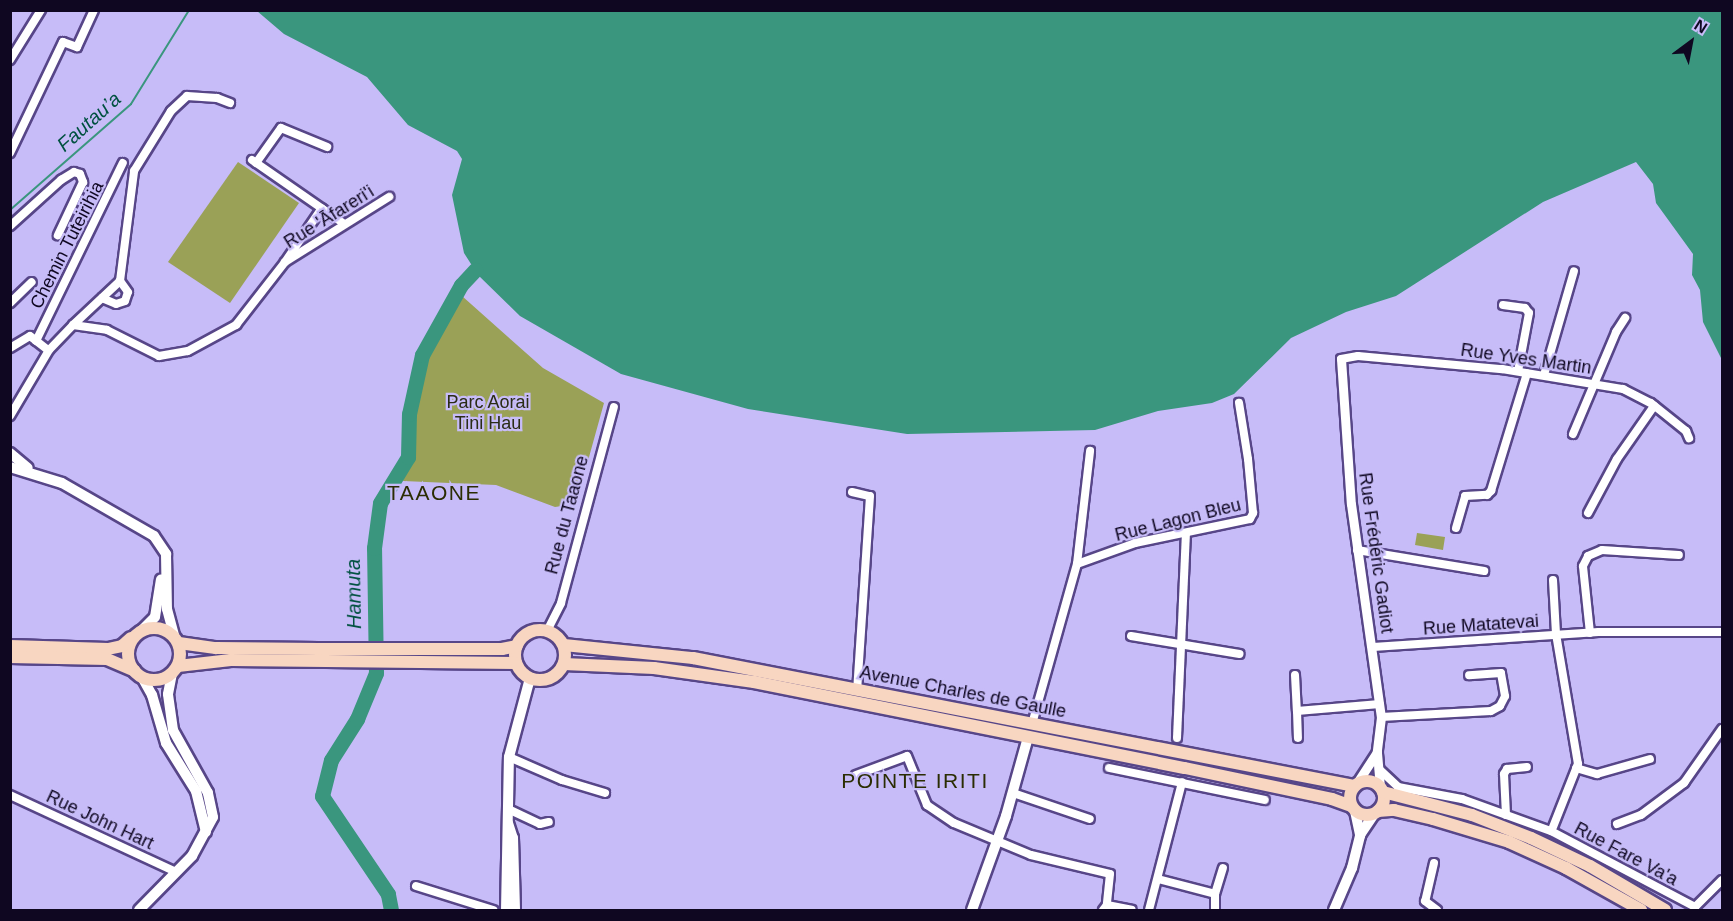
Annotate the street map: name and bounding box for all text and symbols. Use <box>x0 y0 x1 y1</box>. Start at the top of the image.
north arrow <box>1661 12 1721 72</box>
text: N <box>1691 16 1710 37</box>
water label: Fautau’a <box>52 87 126 157</box>
street label: Chemin Tuteirihia <box>26 178 108 312</box>
street label: Rue 'Āfareri'i <box>280 181 378 253</box>
street label: Rue Yves Martin <box>1459 339 1593 379</box>
park label: Parc Aorai Tini Hau <box>446 392 530 434</box>
street label: Rue du Taaone <box>541 453 593 577</box>
street label: Rue Frédéric Gadiot <box>1354 471 1398 635</box>
district label: TAAONE <box>387 480 481 506</box>
street label: Rue Lagon Bleu <box>1113 494 1243 546</box>
water label: Hamuta <box>341 559 367 629</box>
street label: Rue Matatevai <box>1422 610 1540 640</box>
street label: Avenue Charles de Gaulle <box>858 661 1068 723</box>
district label: POINTE IRITI <box>841 768 989 794</box>
street label: Rue John Hart <box>43 786 157 854</box>
street label: Rue Fare Va'a <box>1571 818 1681 890</box>

